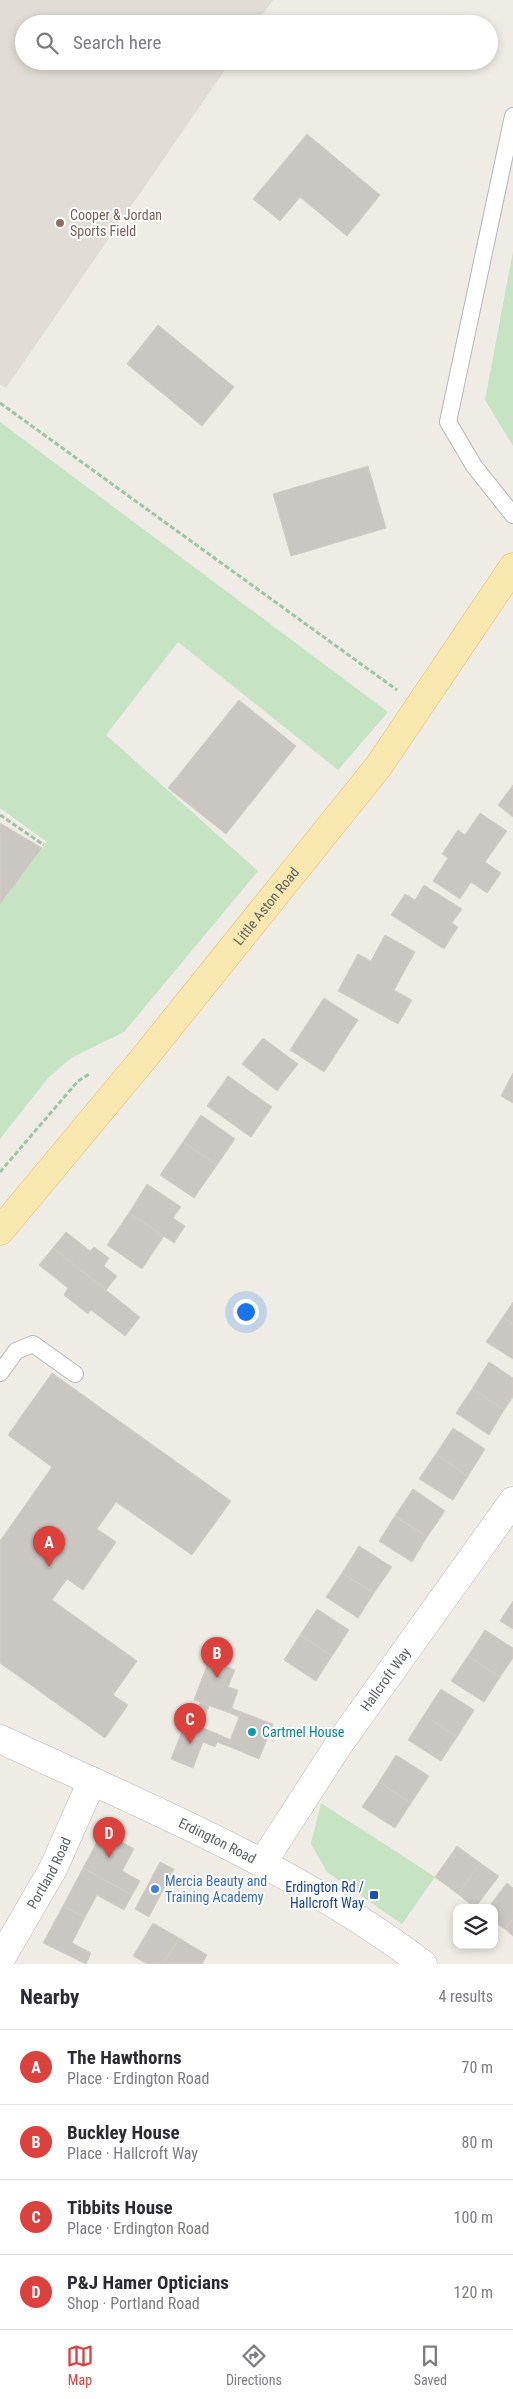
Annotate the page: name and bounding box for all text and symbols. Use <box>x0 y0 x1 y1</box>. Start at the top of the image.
search box <box>15 15 498 70</box>
icon: search <box>33 29 61 57</box>
text: Search here <box>73 31 161 54</box>
place label: Cooper & Jordan Sports Field <box>70 207 162 239</box>
marker: Cooper & Jordan Sports Field <box>54 217 66 229</box>
street label: Little Aston Road <box>230 864 302 948</box>
your location <box>233 1299 259 1325</box>
pin: A <box>33 1526 65 1567</box>
pin: B <box>201 1637 233 1678</box>
street label: Hallcroft Way <box>357 1644 414 1714</box>
pin: C <box>174 1703 206 1744</box>
place label: Cartmel House <box>262 1724 345 1740</box>
marker: Cartmel House <box>246 1726 258 1738</box>
street label: Erdington Road <box>176 1815 259 1867</box>
pin: D <box>93 1817 125 1858</box>
street label: Portland Road <box>24 1835 74 1912</box>
place label: Mercia Beauty and Training Academy <box>165 1873 267 1905</box>
place label: Erdington Rd / Hallcroft Way <box>285 1879 364 1911</box>
marker: Mercia Beauty and Training Academy <box>149 1883 161 1895</box>
marker: Erdington Rd / Hallcroft Way <box>368 1889 380 1901</box>
map controls <box>453 1904 498 1949</box>
button: layers <box>453 1904 498 1949</box>
text: Nearby <box>20 1985 79 2009</box>
text: 4 results <box>438 1987 493 2006</box>
text: The Hawthorns <box>67 2046 182 2069</box>
text: A <box>31 2058 41 2077</box>
text: 70 m <box>461 2058 493 2077</box>
text: Place · Erdington Road <box>67 2069 209 2088</box>
text: Buckley House <box>67 2121 180 2144</box>
text: B <box>32 2133 40 2152</box>
text: 80 m <box>461 2133 493 2152</box>
text: Place · Hallcroft Way <box>67 2144 198 2163</box>
text: Tibbits House <box>67 2196 173 2219</box>
text: C <box>31 2208 41 2227</box>
text: 100 m <box>454 2208 493 2227</box>
text: Place · Erdington Road <box>67 2219 209 2238</box>
text: P&J Hamer Opticians <box>67 2271 229 2294</box>
text: D <box>31 2283 41 2302</box>
text: 120 m <box>454 2283 493 2302</box>
text: Shop · Portland Road <box>67 2294 200 2313</box>
tab: Map <box>66 2342 94 2388</box>
tab: Directions <box>226 2342 282 2388</box>
tab: Saved <box>414 2342 447 2388</box>

